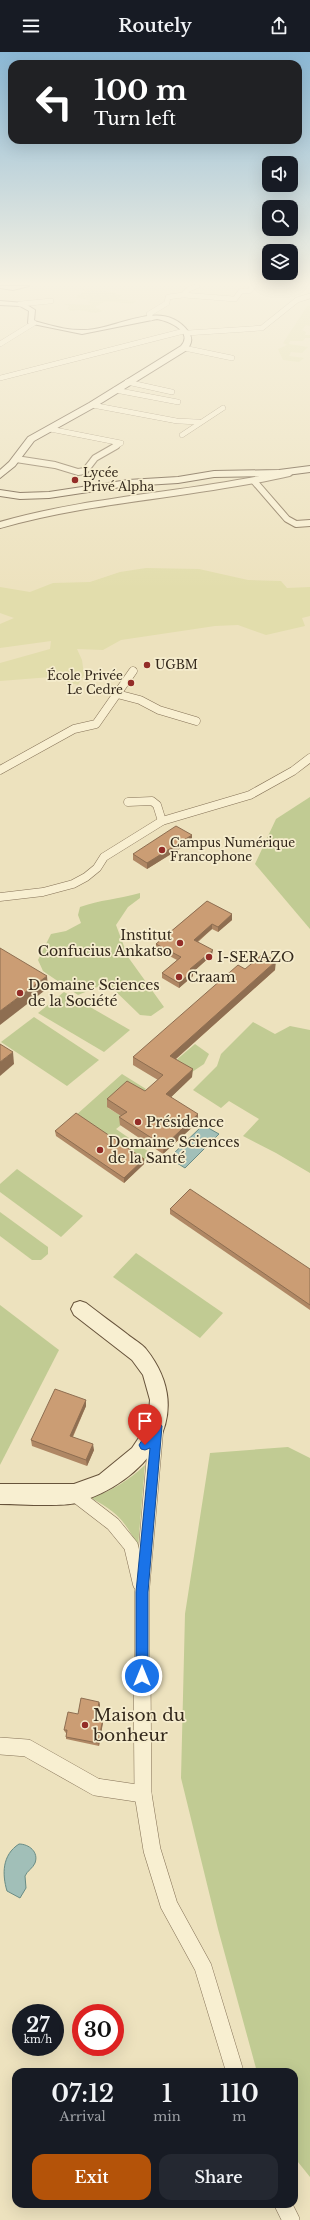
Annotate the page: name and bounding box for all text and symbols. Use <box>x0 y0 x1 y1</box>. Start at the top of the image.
icon: menu <box>20 15 42 37</box>
text: Routely <box>118 15 192 37</box>
icon: share <box>268 15 290 37</box>
text: 100 m <box>94 73 187 108</box>
icon: left <box>28 76 80 128</box>
text: Turn left <box>94 108 176 130</box>
map controls <box>262 156 298 280</box>
button: sound <box>262 156 298 192</box>
button: search <box>262 200 298 236</box>
button: layers <box>262 244 298 280</box>
place label: Lycée Privé Alpha <box>83 465 154 494</box>
marker: Lycée Privé Alpha <box>70 475 80 485</box>
place label: UGBM <box>155 657 198 672</box>
marker: UGBM <box>142 660 152 670</box>
place label: École Privée Le Cedre <box>47 667 123 697</box>
marker: École Privée Le Cedre <box>126 678 136 688</box>
place label: Campus Numérique Francophone <box>170 835 295 864</box>
marker: Campus Numérique Francophone <box>157 845 167 855</box>
place label: Institut Confucius Ankatso <box>38 926 173 960</box>
marker: Institut Confucius Ankatso <box>175 938 185 948</box>
place label: I-SERAZO <box>217 948 294 966</box>
marker: I-SERAZO <box>204 952 214 962</box>
place label: Craam <box>187 968 235 986</box>
marker: Craam <box>174 972 184 982</box>
place label: Domaine Sciences de la Société <box>28 976 160 1010</box>
marker: Domaine Sciences de la Société <box>15 988 25 998</box>
place label: Présidence <box>146 1113 224 1131</box>
marker: Présidence <box>133 1117 143 1127</box>
place label: Domaine Sciences de la Santé <box>108 1133 240 1167</box>
marker: Domaine Sciences de la Santé <box>95 1145 105 1155</box>
pin <box>128 1404 162 1445</box>
icon: arrive <box>134 1410 156 1432</box>
position arrow <box>121 1655 163 1697</box>
place label: Maison du bonheur <box>92 1705 186 1746</box>
marker: Maison du bonheur <box>80 1720 90 1730</box>
speed limit sign: 30 <box>72 2004 124 2056</box>
text: 27 <box>26 2013 50 2037</box>
text: km/h <box>24 2033 52 2046</box>
text: 07:12 <box>51 2079 114 2108</box>
text: 1 <box>162 2079 172 2108</box>
text: 110 <box>220 2079 259 2108</box>
text: Arrival <box>60 2108 106 2125</box>
text: min <box>153 2108 181 2125</box>
text: m <box>232 2108 246 2125</box>
button: Exit <box>32 2154 151 2200</box>
button: Share <box>159 2154 278 2200</box>

